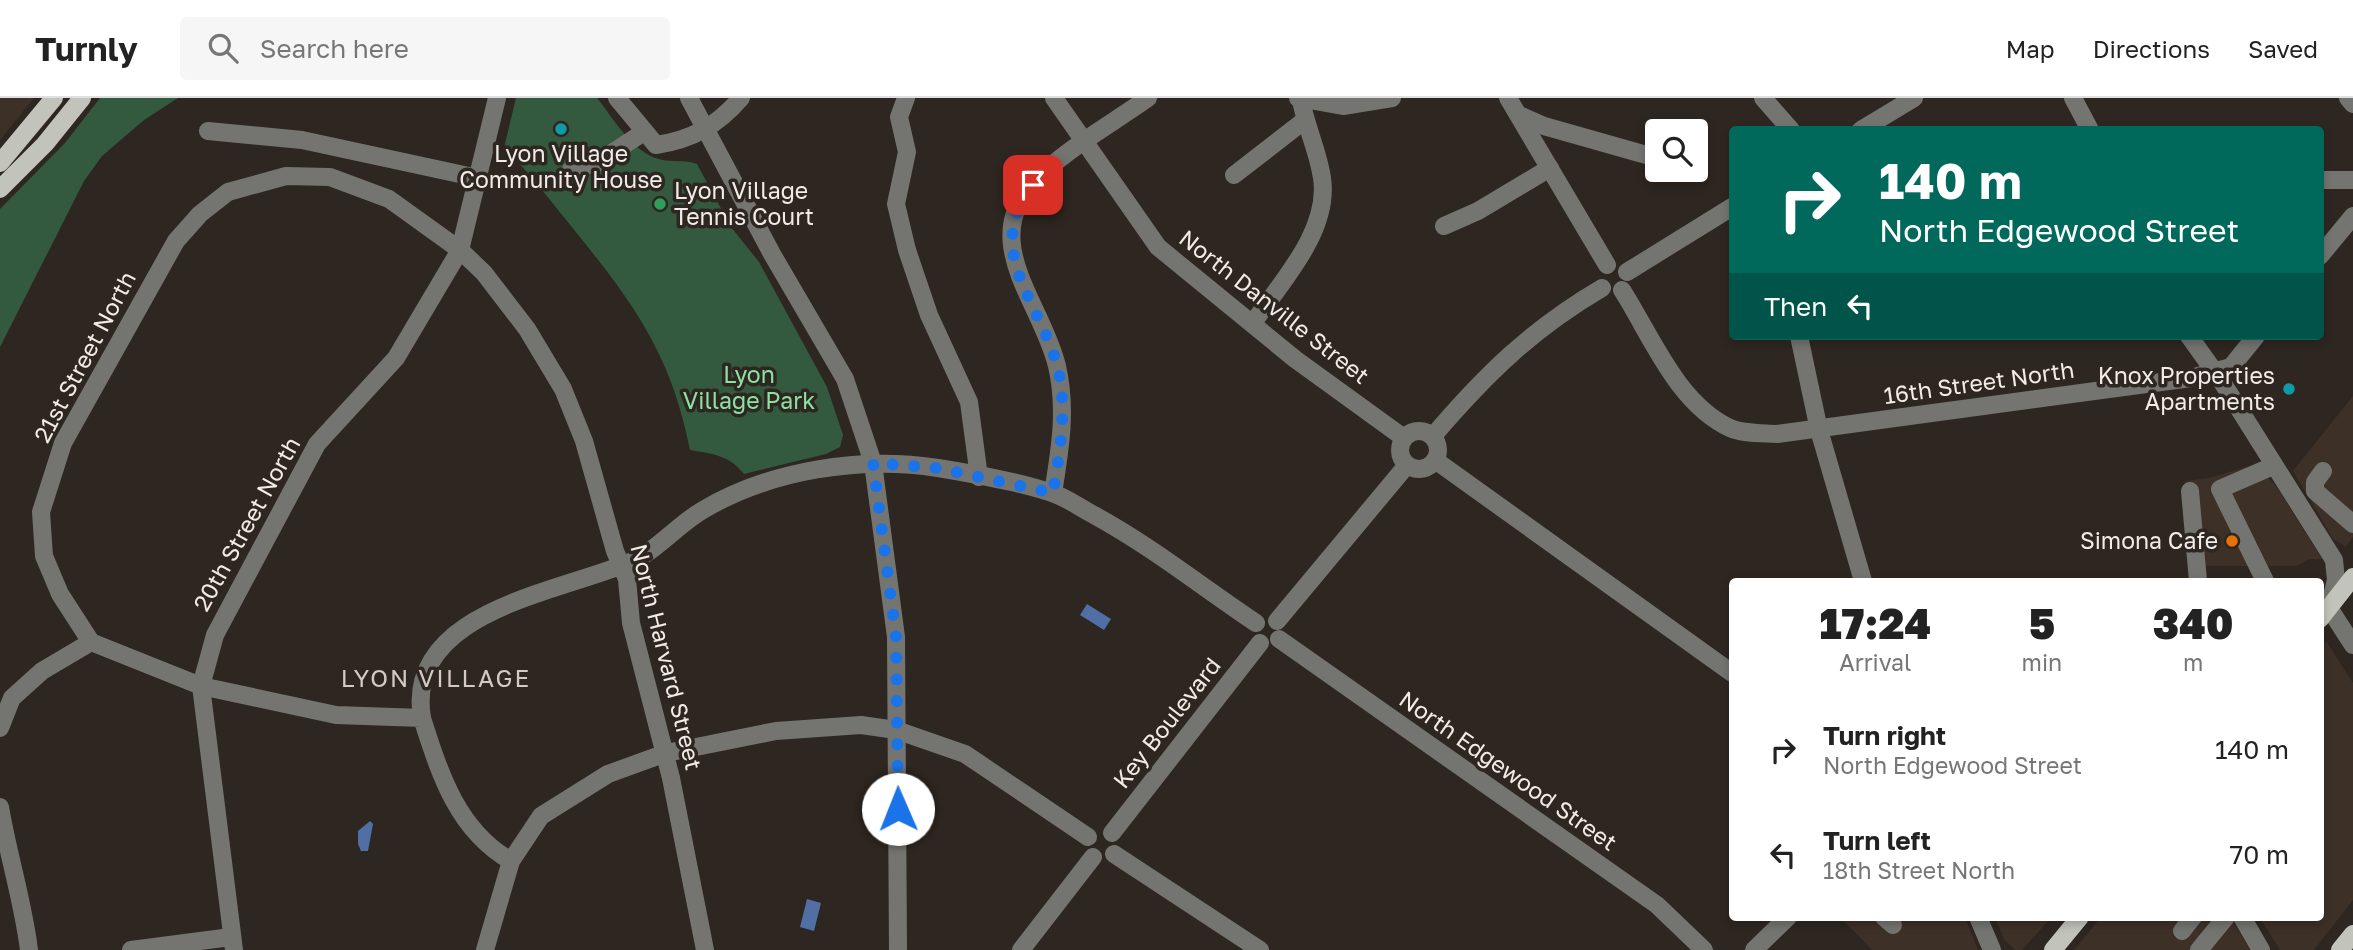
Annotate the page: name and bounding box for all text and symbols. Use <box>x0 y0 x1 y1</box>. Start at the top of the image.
search box <box>180 17 670 80</box>
text: Turnly <box>35 29 138 68</box>
icon: search <box>204 29 242 67</box>
text: Search here <box>260 33 409 64</box>
text: Map <box>2006 34 2055 63</box>
text: Directions <box>2093 34 2210 63</box>
text: Saved <box>2248 34 2318 63</box>
map controls <box>1645 119 1708 182</box>
button: search <box>1645 119 1708 182</box>
marker: Lyon Village Community House <box>553 121 569 137</box>
place label: Lyon Village Community House <box>459 139 663 193</box>
text: 140 m <box>1879 151 2022 210</box>
icon: right <box>1764 154 1855 245</box>
pin <box>1003 155 1063 215</box>
icon: arrive <box>1014 166 1052 204</box>
place label: Lyon Village Tennis Court <box>674 176 814 230</box>
marker: Lyon Village Tennis Court <box>652 196 668 212</box>
text: North Edgewood Street <box>1879 211 2239 249</box>
street label: North Danville Street <box>1174 223 1375 389</box>
street label: 21st Street North <box>27 266 141 447</box>
icon: left <box>1841 287 1879 325</box>
text: Then <box>1764 291 1827 322</box>
street label: 16th Street North <box>1882 355 2076 409</box>
park label: Lyon Village Park <box>683 360 815 414</box>
place label: Knox Properties Apartments <box>2098 361 2275 415</box>
marker: Knox Properties Apartments <box>2281 381 2297 397</box>
street label: 20th Street North <box>187 432 306 615</box>
place label: Simona Cafe <box>2080 526 2218 554</box>
marker: Simona Cafe <box>2224 533 2240 549</box>
street label: North Harvard Street <box>625 541 709 773</box>
text: 17:24 <box>1819 598 1931 648</box>
text: 5 <box>2029 598 2055 648</box>
text: 340 <box>2153 598 2234 648</box>
text: Arrival <box>1839 648 1911 676</box>
text: min <box>2022 648 2062 676</box>
text: m <box>2183 648 2203 676</box>
street label: Key Boulevard <box>1107 651 1226 793</box>
district label: LYON VILLAGE <box>341 663 531 692</box>
street label: North Edgewood Street <box>1394 684 1623 856</box>
text: Turn right <box>1823 720 1946 751</box>
icon: right <box>1764 731 1802 769</box>
text: 140 m <box>2215 734 2289 765</box>
text: North Edgewood Street <box>1823 751 2082 779</box>
position arrow <box>861 772 935 846</box>
text: Turn left <box>1823 825 1931 856</box>
icon: left <box>1764 836 1802 874</box>
text: 70 m <box>2230 839 2289 870</box>
text: 18th Street North <box>1823 856 2015 884</box>

